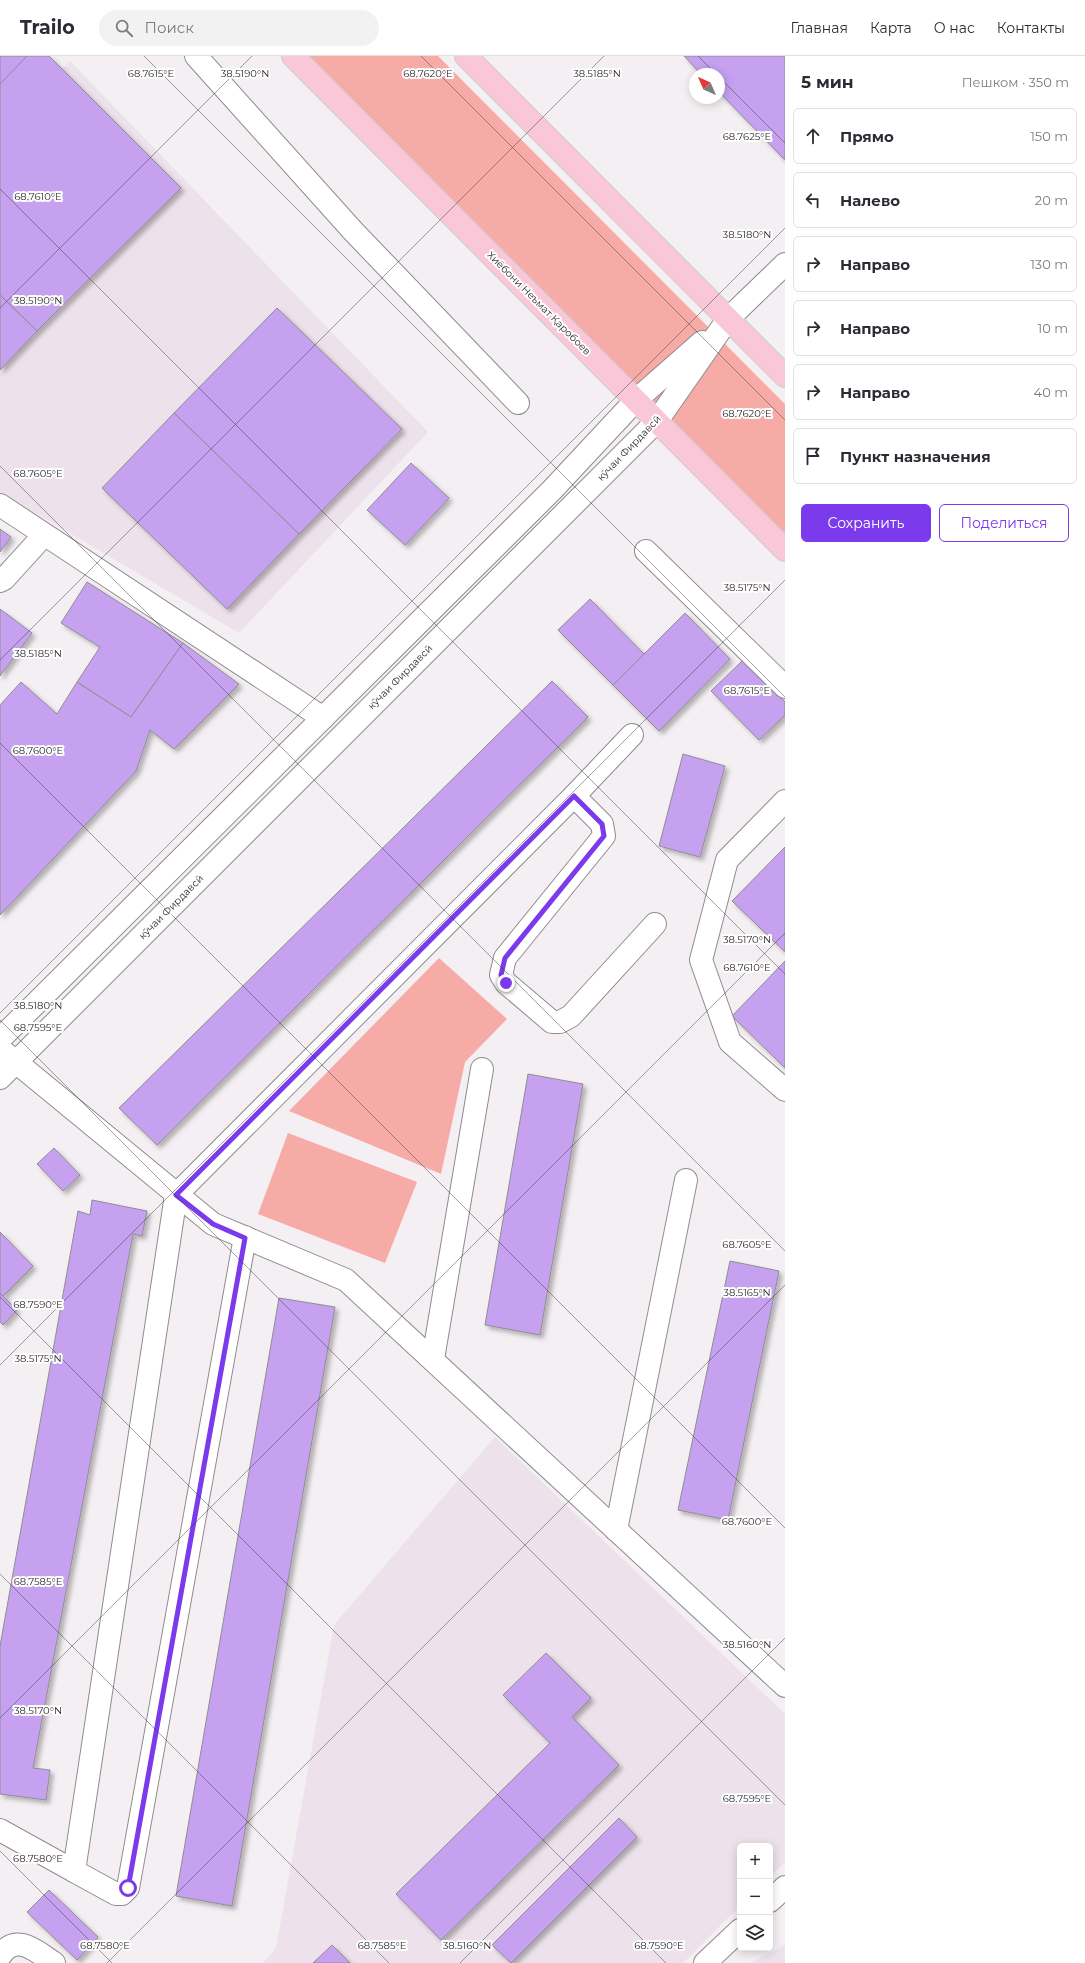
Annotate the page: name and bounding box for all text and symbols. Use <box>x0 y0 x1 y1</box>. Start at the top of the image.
search box <box>99 10 379 46</box>
text: Trailo <box>20 16 75 39</box>
icon: search <box>113 17 135 39</box>
text: Поиск <box>145 18 194 37</box>
text: Главная <box>790 19 848 37</box>
text: Карта <box>870 19 912 37</box>
text: О нас <box>934 19 975 37</box>
text: Контакты <box>997 19 1065 37</box>
text: 68.7615°E <box>128 67 174 80</box>
text: 38.5190°N <box>221 67 269 80</box>
text: 68.7620°E <box>403 67 453 80</box>
text: 38.5185°N <box>573 67 621 80</box>
north arrow <box>689 68 725 104</box>
text: 5 мин <box>801 72 854 92</box>
text: Пешком · 350 m <box>962 74 1069 90</box>
icon: ahead <box>802 125 824 147</box>
text: Прямо <box>840 127 894 146</box>
text: 150 m <box>1030 128 1068 144</box>
text: 68.7625°E <box>723 130 772 143</box>
icon: left <box>802 189 824 211</box>
text: 68.7610°E <box>14 190 62 203</box>
text: Налево <box>840 191 900 210</box>
text: 20 m <box>1035 192 1068 208</box>
text: 38.5180°N <box>723 228 771 241</box>
street label: Хиёбони Неъмат Қаробоев <box>484 248 594 358</box>
icon: right <box>802 253 824 275</box>
text: Направо <box>840 255 910 274</box>
text: 130 m <box>1030 256 1068 272</box>
text: 38.5190°N <box>14 294 62 307</box>
icon: right <box>802 317 824 339</box>
text: Направо <box>840 319 910 338</box>
text: 10 m <box>1038 320 1068 336</box>
icon: right <box>802 381 824 403</box>
text: Направо <box>840 383 910 402</box>
text: 40 m <box>1034 384 1068 400</box>
text: 68.7620°E <box>722 407 772 420</box>
street label: кӯчаи Фирдавсӣ <box>594 412 664 484</box>
icon: arrive <box>802 445 824 467</box>
text: Пункт назначения <box>840 447 991 466</box>
text: 68.7605°E <box>13 467 63 480</box>
button: Сохранить <box>801 504 931 542</box>
button: Поделиться <box>939 504 1069 542</box>
text: 38.5175°N <box>723 581 771 594</box>
street label: кӯчаи Фирдавсӣ <box>365 642 435 712</box>
text: 38.5185°N <box>14 647 62 660</box>
text: 68.7615°E <box>724 684 770 697</box>
text: 68.7600°E <box>13 744 64 757</box>
street label: кӯчаи Фирдавсӣ <box>136 872 206 942</box>
text: 38.5170°N <box>723 933 771 946</box>
text: 68.7610°E <box>723 961 771 974</box>
route end <box>497 974 515 992</box>
text: 38.5180°N <box>14 999 62 1012</box>
text: 68.7595°E <box>14 1021 63 1034</box>
text: 68.7605°E <box>722 1238 772 1251</box>
text: 38.5165°N <box>723 1286 771 1299</box>
text: 68.7590°E <box>13 1298 63 1311</box>
text: 38.5175°N <box>14 1352 62 1365</box>
text: 68.7600°E <box>722 1515 773 1528</box>
text: 68.7585°E <box>14 1575 63 1588</box>
text: 38.5160°N <box>723 1638 771 1651</box>
text: 38.5170°N <box>14 1704 62 1717</box>
text: 68.7595°E <box>723 1792 772 1805</box>
map controls <box>737 1843 773 1951</box>
button: + <box>737 1843 773 1879</box>
text: 68.7580°E <box>13 1852 63 1865</box>
route start <box>119 1879 137 1897</box>
button: − <box>737 1879 773 1915</box>
button: layers <box>737 1915 773 1951</box>
text: 68.7580°E <box>80 1939 130 1952</box>
text: 68.7585°E <box>358 1939 407 1952</box>
text: 38.5160°N <box>443 1939 491 1952</box>
text: 68.7590°E <box>634 1939 684 1952</box>

